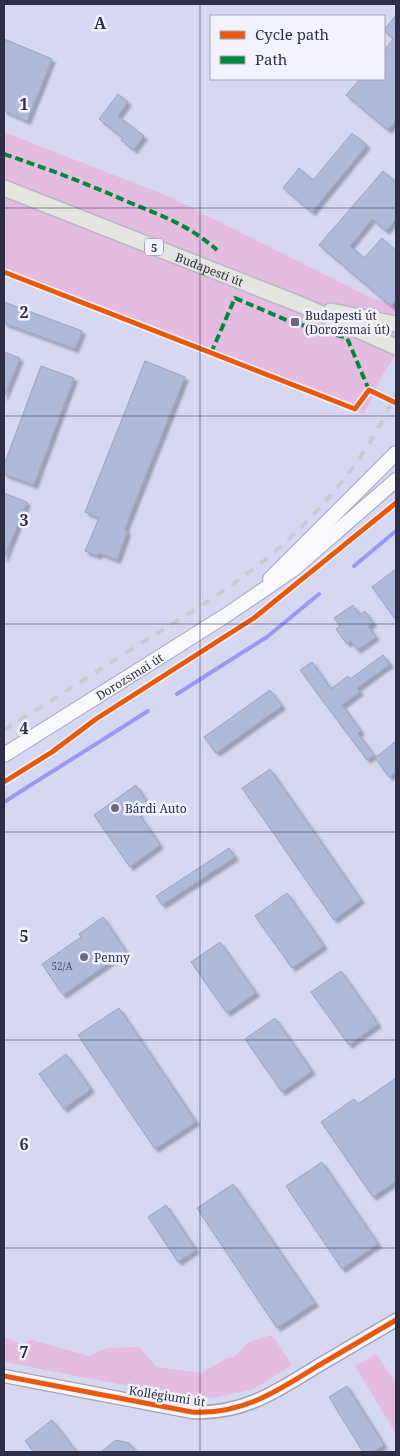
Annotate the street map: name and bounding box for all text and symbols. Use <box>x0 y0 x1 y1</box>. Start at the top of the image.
text: A <box>94 12 107 34</box>
legend <box>210 15 385 80</box>
text: Cycle path <box>255 24 330 44</box>
text: Path <box>255 49 288 69</box>
text: 1 <box>19 93 29 115</box>
road number: 5 <box>145 238 163 256</box>
street label: Budapesti út <box>173 248 246 290</box>
text: 2 <box>19 301 29 323</box>
place label: Budapesti út (Dorozsmai út) <box>305 307 390 338</box>
marker: Budapesti út (Dorozsmai út) <box>289 316 301 328</box>
text: 3 <box>19 509 29 531</box>
street label: Dorozsmai út <box>92 649 166 704</box>
text: 4 <box>19 717 29 739</box>
place label: Bárdi Auto <box>125 800 187 817</box>
marker: Bárdi Auto <box>109 802 121 814</box>
text: 5 <box>19 925 29 947</box>
place label: Penny <box>94 949 130 966</box>
marker: Penny <box>78 951 90 963</box>
house number: 52/A <box>51 959 73 973</box>
text: 6 <box>19 1133 29 1155</box>
text: 7 <box>19 1341 29 1363</box>
street label: Kollégiumi út <box>128 1382 206 1410</box>

